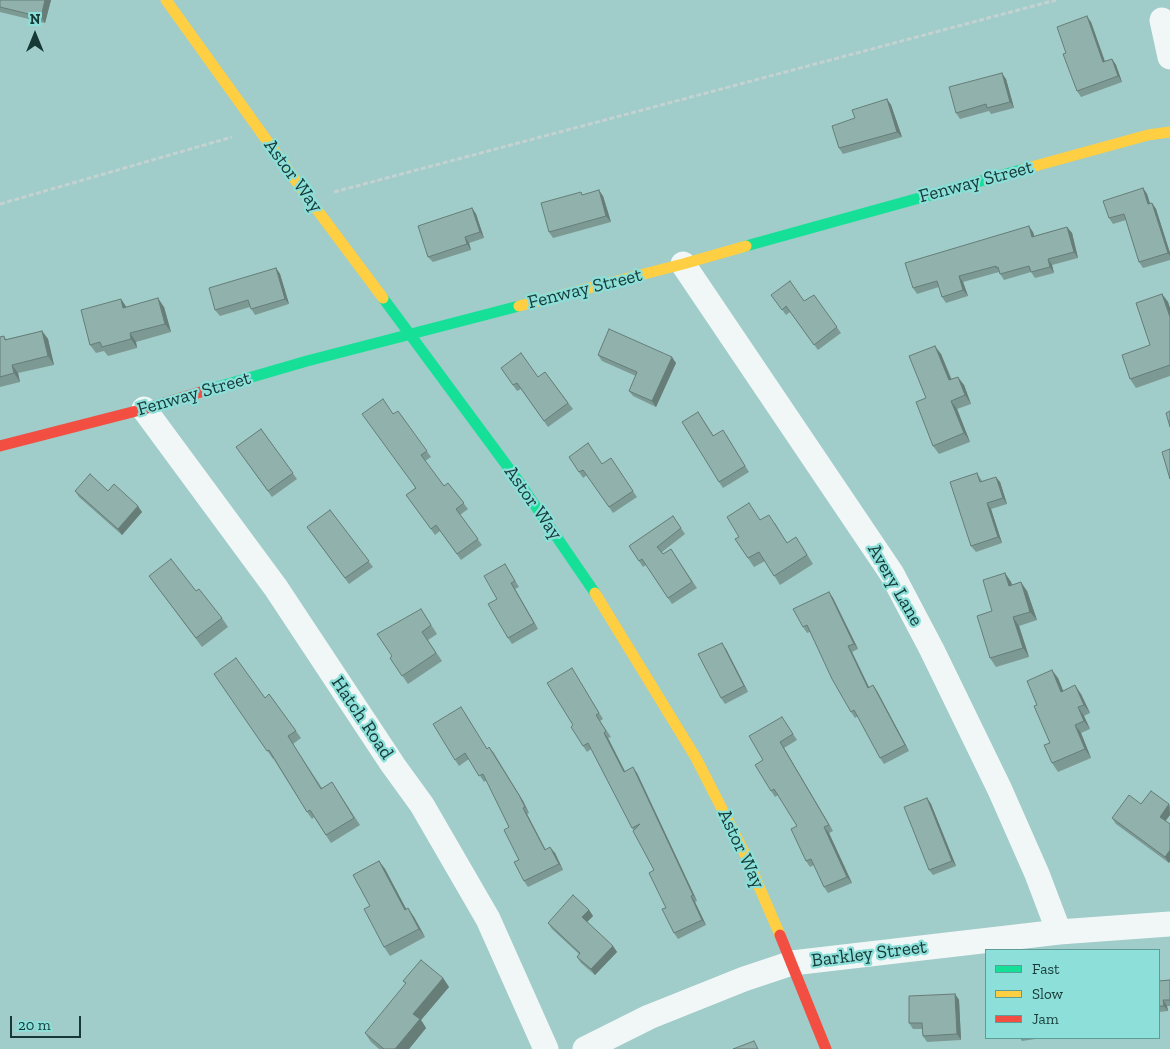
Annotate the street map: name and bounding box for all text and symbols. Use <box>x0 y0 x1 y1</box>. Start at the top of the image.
north arrow <box>10 10 60 60</box>
text: N <box>30 11 40 28</box>
street label: Astor Way <box>259 135 327 217</box>
street label: Fenway Street <box>916 156 1036 208</box>
street label: Fenway Street <box>525 264 645 314</box>
street label: Fenway Street <box>135 367 253 421</box>
street label: Astor Way <box>499 462 567 544</box>
street label: Avery Lane <box>862 540 928 630</box>
street label: Hatch Road <box>326 672 398 764</box>
street label: Astor Way <box>713 806 769 892</box>
street label: Barkley Street <box>810 936 928 972</box>
legend <box>985 949 1160 1039</box>
text: Fast <box>1032 960 1060 978</box>
text: Slow <box>1032 985 1063 1003</box>
scale bar <box>12 1006 84 1038</box>
text: Jam <box>1032 1010 1059 1028</box>
text: 20 m <box>18 1016 51 1034</box>

